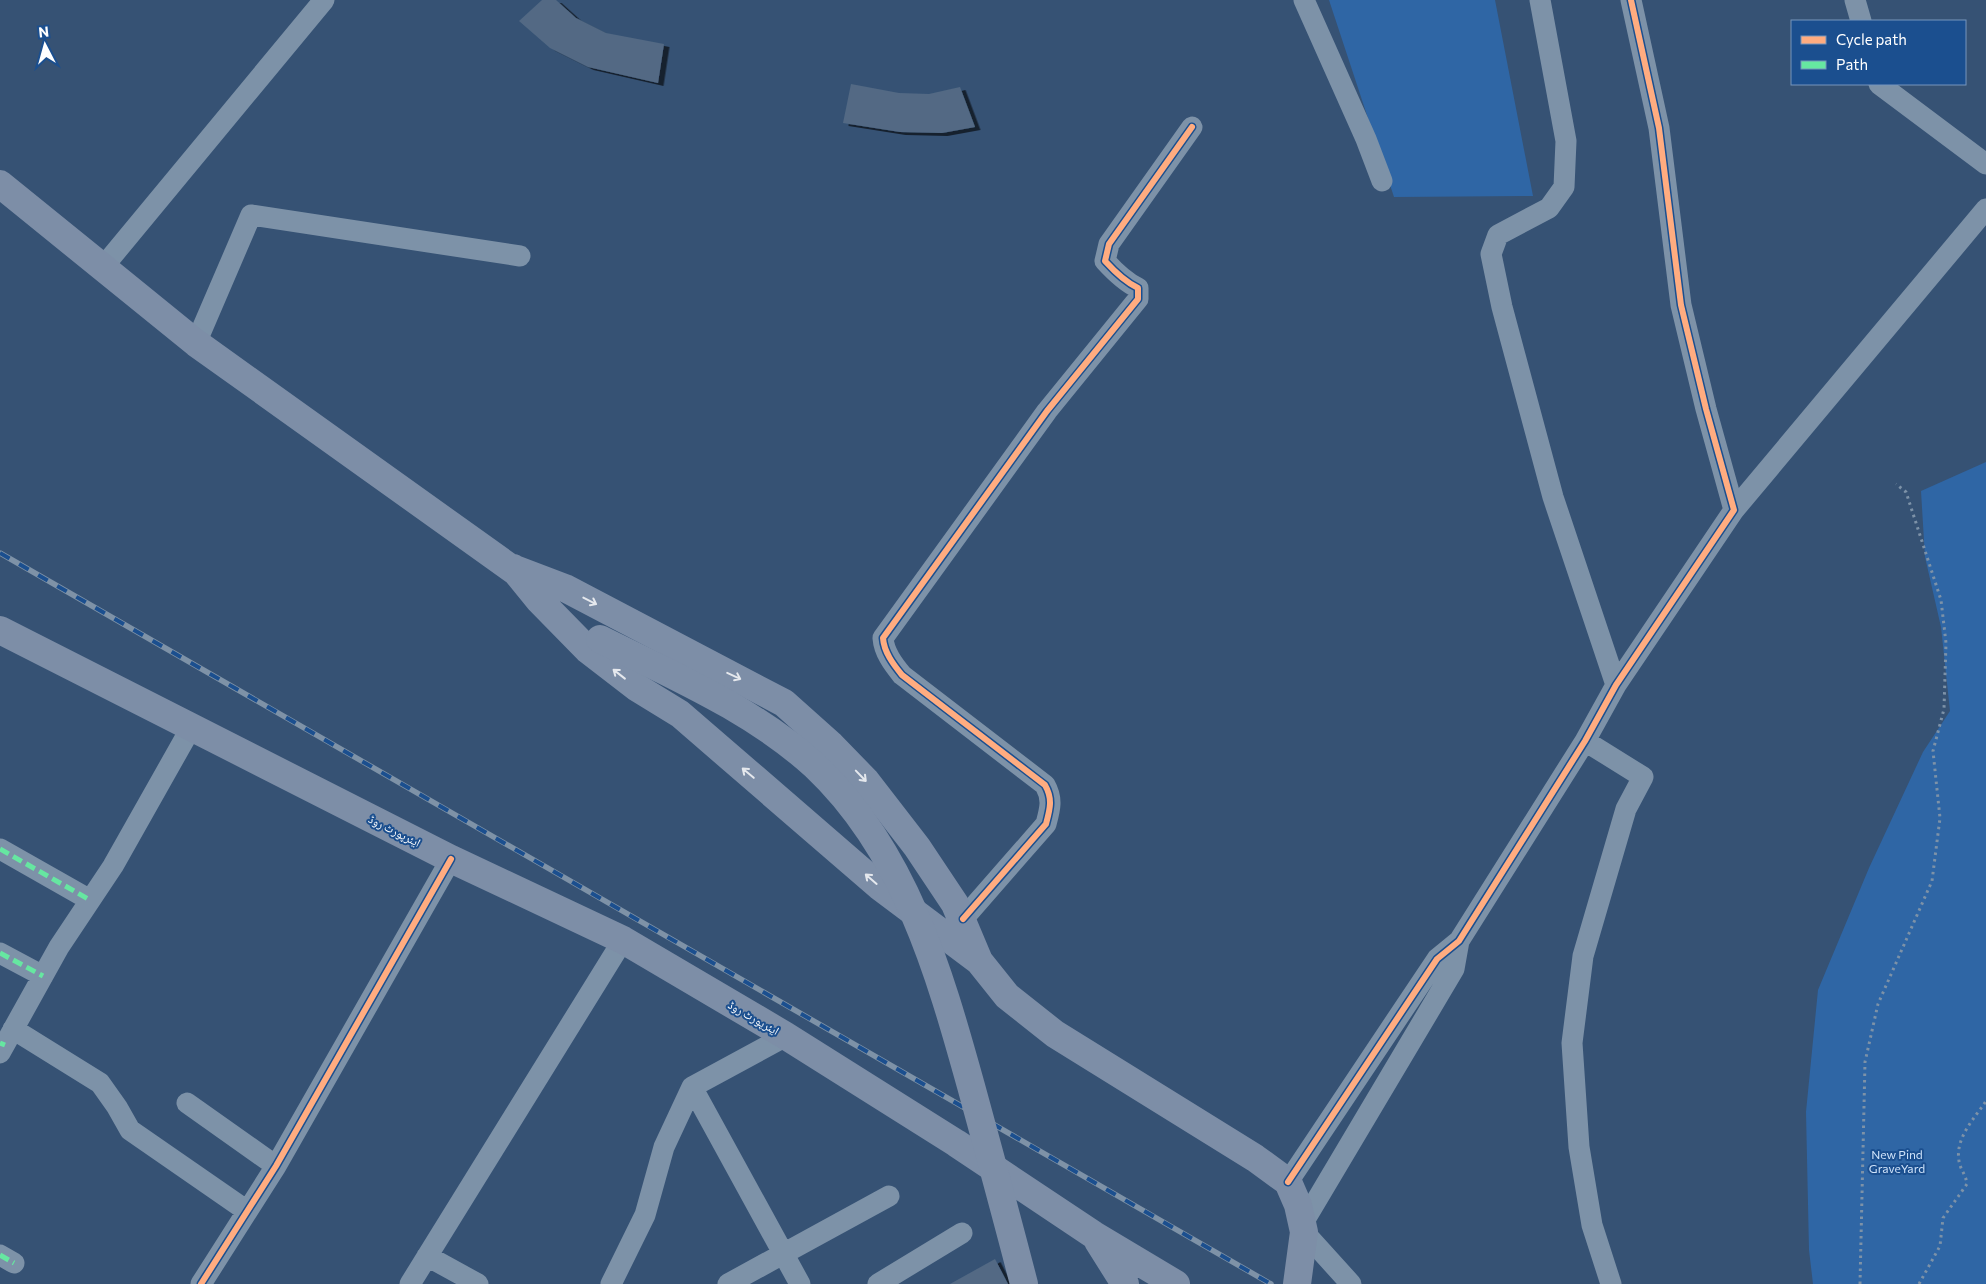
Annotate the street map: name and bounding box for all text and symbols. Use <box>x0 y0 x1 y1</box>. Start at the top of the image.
north arrow <box>20 20 70 70</box>
legend <box>1791 20 1966 85</box>
text: N <box>37 23 50 41</box>
text: Cycle path <box>1836 30 1907 48</box>
text: Path <box>1836 55 1868 73</box>
one-way arrow <box>582 597 597 606</box>
one-way arrow <box>613 669 626 680</box>
one-way arrow <box>726 671 741 681</box>
one-way arrow <box>742 767 755 778</box>
one-way arrow <box>855 769 867 782</box>
street label: ایئرپورٹ روڈ <box>366 811 423 850</box>
one-way arrow <box>864 873 877 885</box>
street label: ایئرپورٹ روڈ <box>725 997 782 1038</box>
park label: New Pind GraveYard <box>1869 1147 1925 1175</box>

